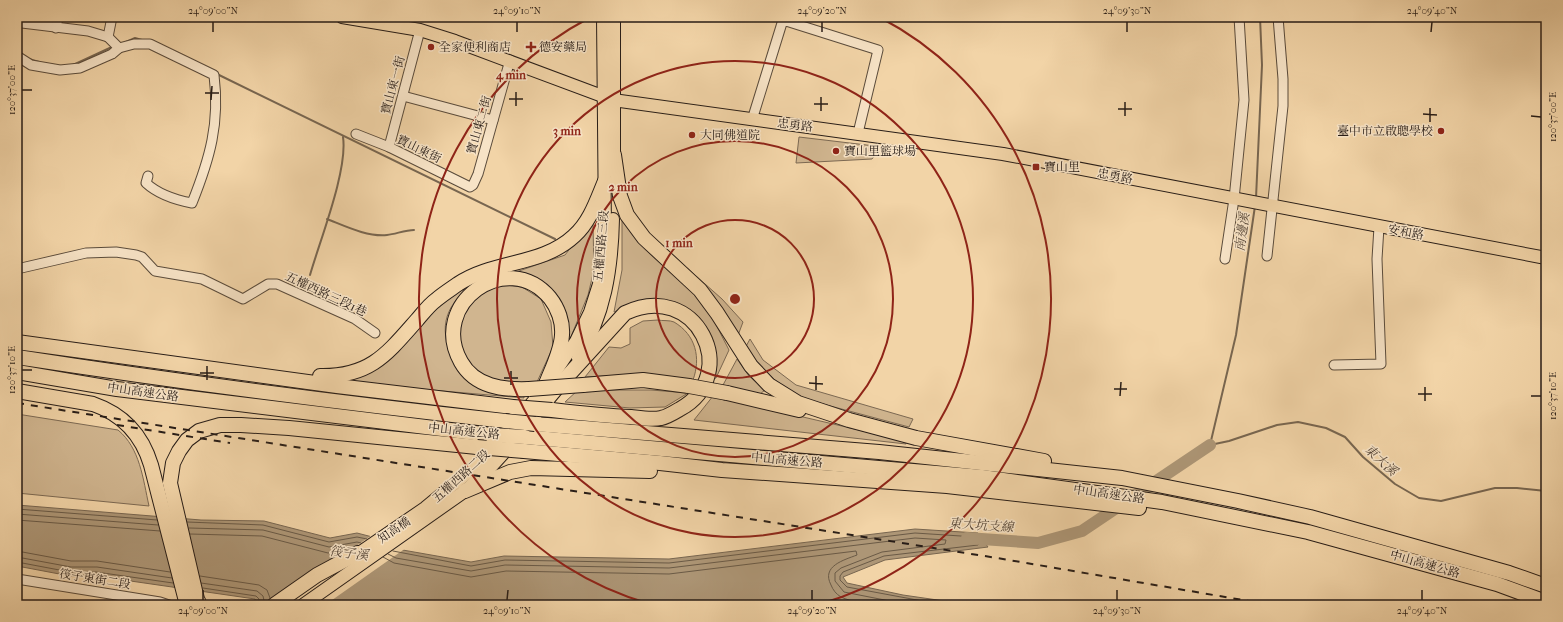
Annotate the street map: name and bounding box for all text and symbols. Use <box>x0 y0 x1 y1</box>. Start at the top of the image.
text: 24°09'00"N <box>188 5 238 17</box>
text: 24°09'10"N <box>493 5 541 17</box>
text: 24°09'20"N <box>797 5 847 17</box>
text: 24°09'30"N <box>1103 5 1152 17</box>
text: 24°09'40"N <box>1407 5 1458 17</box>
place label: 全家便利商店 <box>439 40 511 54</box>
place label: 德安藥局 <box>539 40 587 54</box>
marker: 全家便利商店 <box>426 42 436 52</box>
marker: 德安藥局 <box>526 42 536 52</box>
street label: 寶山東一街 <box>378 53 408 116</box>
text: 120°37'00"E <box>6 65 18 115</box>
text: 4 min <box>495 68 527 83</box>
text: 120°37'00"E <box>1547 92 1559 142</box>
street label: 寶山東二街 <box>464 93 494 156</box>
street label: 忠勇路 <box>776 116 814 134</box>
text: 3 min <box>553 124 582 139</box>
place label: 臺中市立啟聰學校 <box>1337 124 1433 138</box>
marker: 臺中市立啟聰學校 <box>1436 126 1446 136</box>
place label: 大同佛道院 <box>700 128 760 142</box>
marker: 大同佛道院 <box>687 130 697 140</box>
street label: 寶山東街 <box>394 132 445 166</box>
place label: 寶山里籃球場 <box>844 144 916 158</box>
marker: 寶山里籃球場 <box>831 146 841 156</box>
place label: 寶山里 <box>1044 160 1080 174</box>
marker: 寶山里 <box>1031 162 1041 172</box>
street label: 忠勇路 <box>1096 166 1134 186</box>
text: 2 min <box>608 180 639 194</box>
street label: 五權西路三段 <box>591 210 611 282</box>
water label: 南邊溪 <box>1232 210 1252 252</box>
street label: 安和路 <box>1387 222 1425 242</box>
text: 1 min <box>665 236 694 250</box>
street label: 五權西路三段1巷 <box>283 269 369 319</box>
centre of rings <box>728 292 742 306</box>
text: 120°37'10"E <box>6 346 18 394</box>
text: 120°37'10"E <box>1547 372 1559 420</box>
street label: 中山高速公路 <box>106 380 180 404</box>
street label: 中山高速公路 <box>427 420 501 442</box>
water label: 東大溪 <box>1361 441 1402 480</box>
street label: 五權西路二段 <box>430 447 492 505</box>
street label: 中山高速公路 <box>751 450 823 470</box>
street label: 中山高速公路 <box>1072 482 1146 506</box>
street label: 知高橋 <box>375 514 413 546</box>
water label: 東大坑支線 <box>948 515 1016 535</box>
water label: 筏子溪 <box>329 543 371 563</box>
street label: 中山高速公路 <box>1388 547 1462 581</box>
street label: 筏子東街二段 <box>58 566 132 592</box>
text: 24°09'00"N <box>178 605 228 617</box>
text: 24°09'10"N <box>483 605 531 617</box>
text: 24°09'20"N <box>787 605 837 617</box>
text: 24°09'30"N <box>1093 605 1142 617</box>
text: 24°09'40"N <box>1397 605 1448 617</box>

